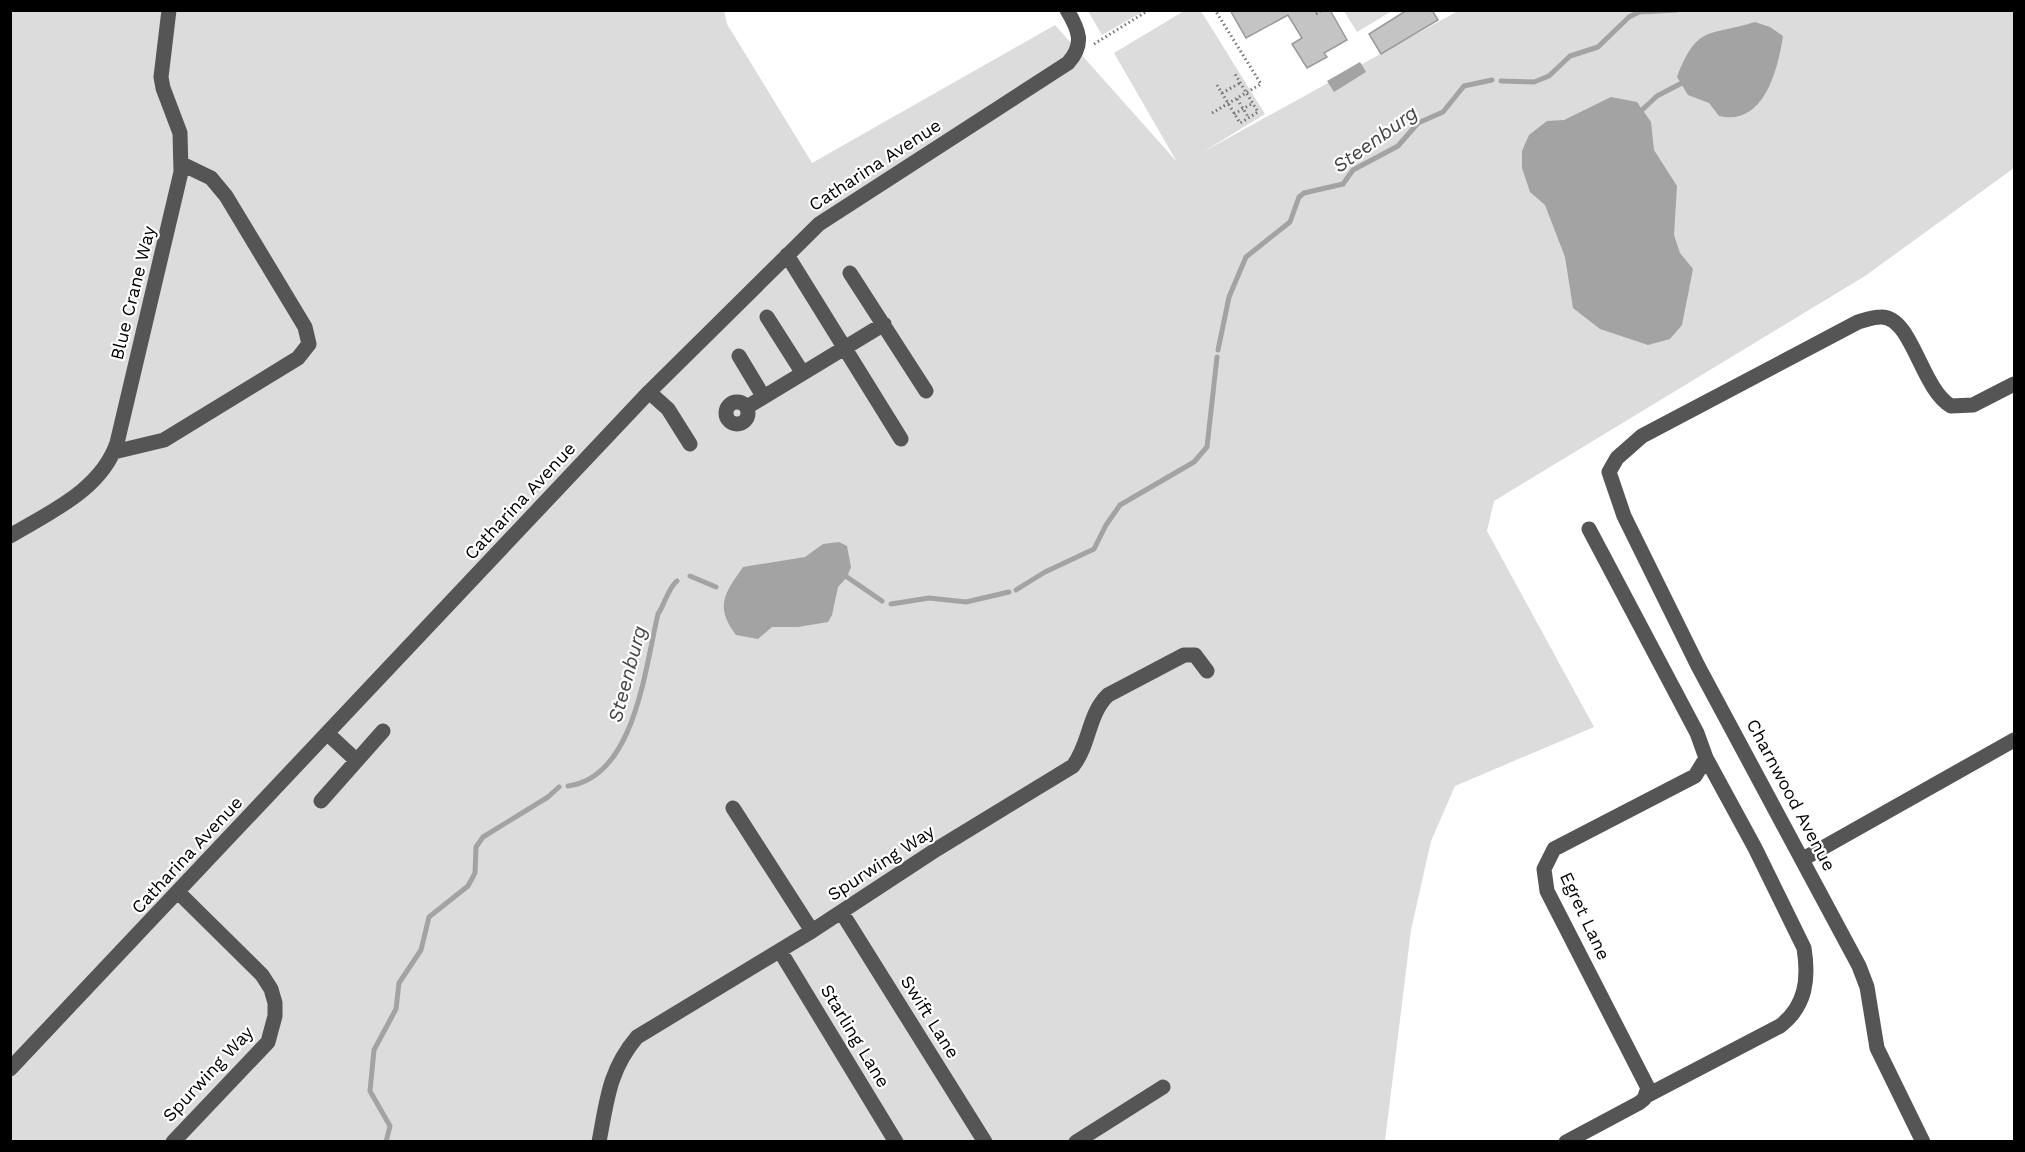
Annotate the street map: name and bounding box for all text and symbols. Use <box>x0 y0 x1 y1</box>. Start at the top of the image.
water label: Steenburg <box>1328 100 1422 178</box>
street label: Catharina Avenue <box>805 114 945 215</box>
street label: Blue Crane Way <box>106 223 159 362</box>
street label: Catharina Avenue <box>460 437 580 564</box>
water label: Steenburg <box>603 623 651 725</box>
street label: Charnwood Avenue <box>1743 715 1840 874</box>
street label: Catharina Avenue <box>127 791 247 918</box>
street label: Spurwing Way <box>823 820 939 905</box>
street label: Egret Lane <box>1556 869 1615 963</box>
street label: Swift Lane <box>897 971 964 1062</box>
street label: Starling Lane <box>816 981 894 1091</box>
street label: Spurwing Way <box>158 1021 258 1126</box>

